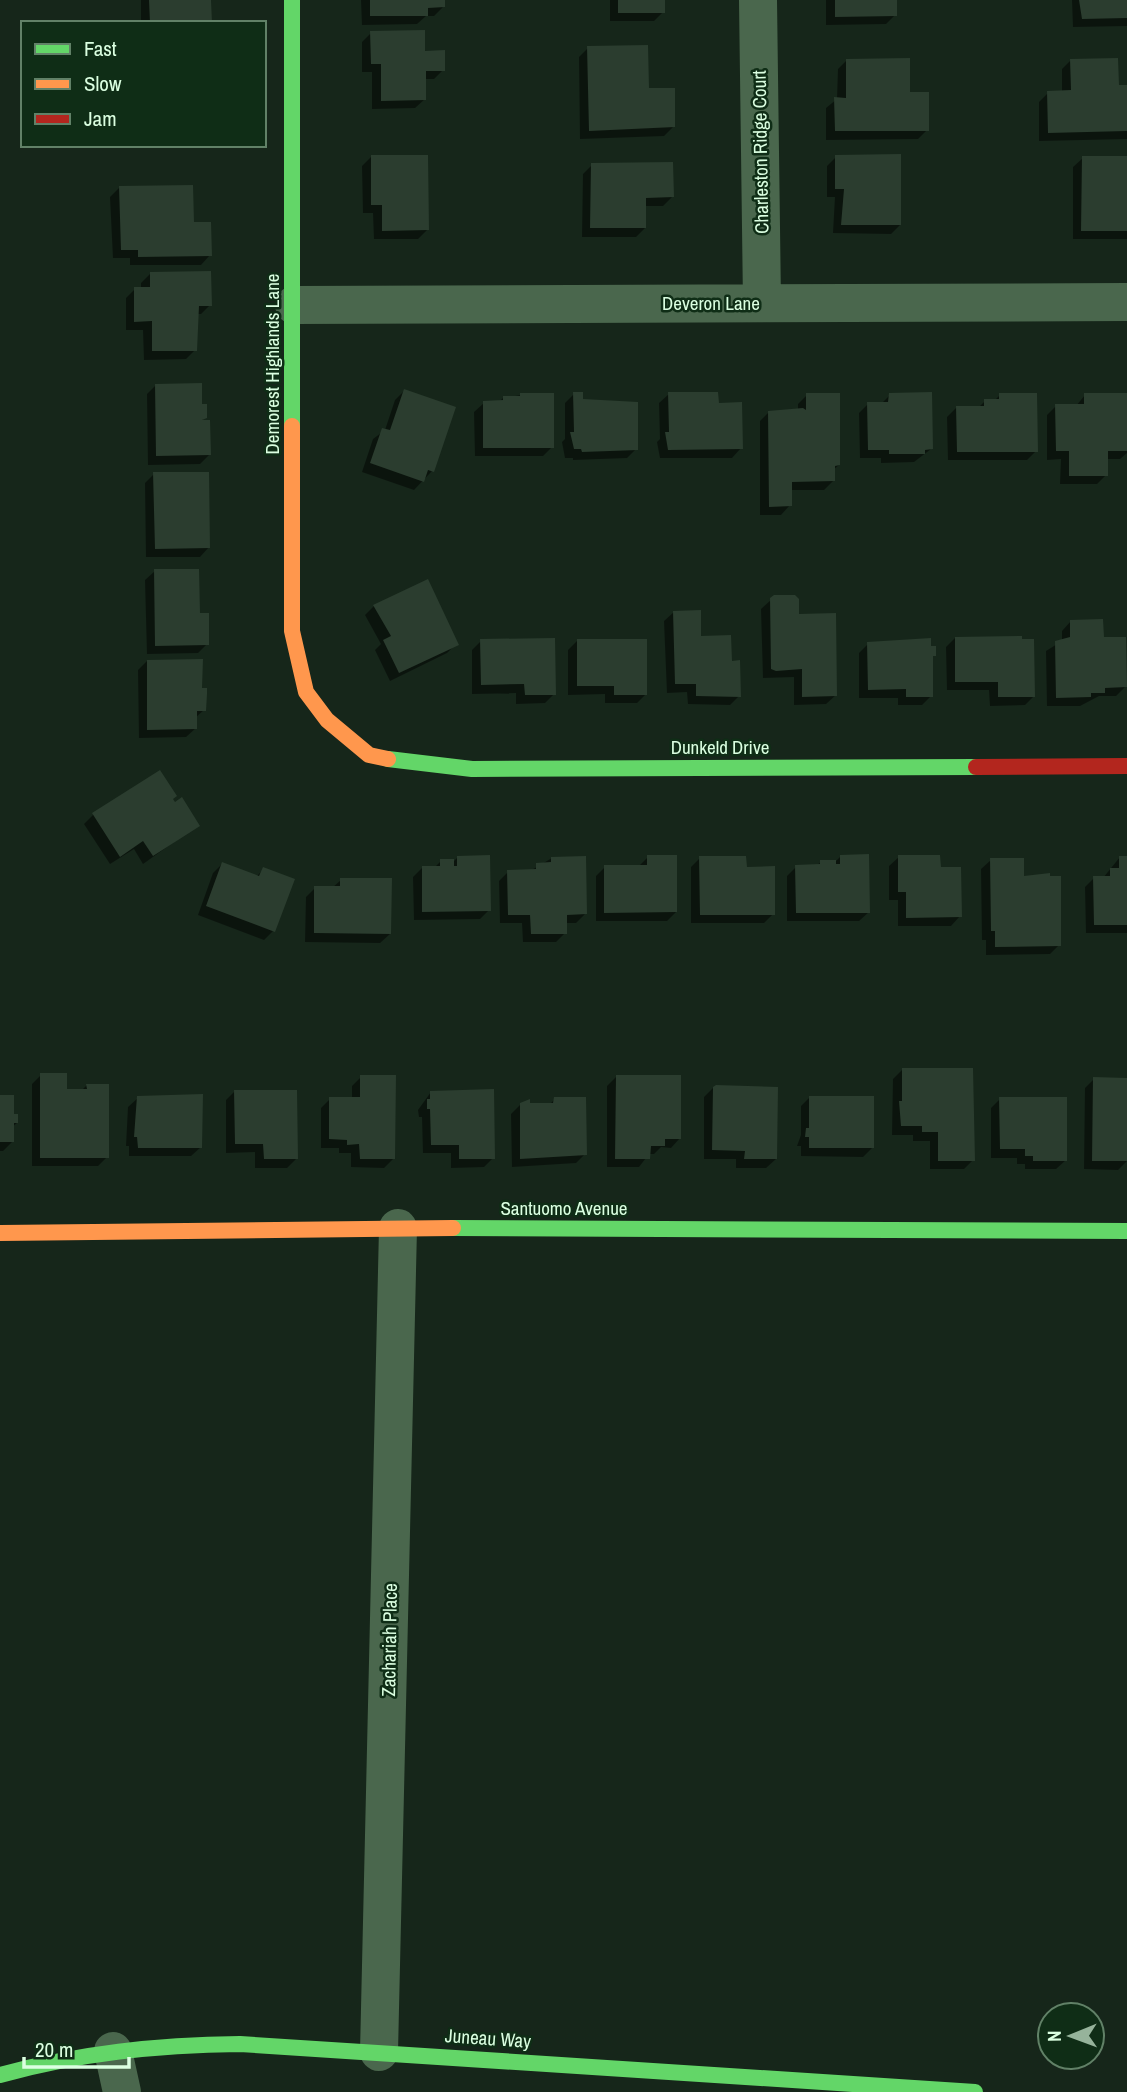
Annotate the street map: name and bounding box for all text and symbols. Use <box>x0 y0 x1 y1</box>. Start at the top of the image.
legend <box>21 21 266 147</box>
text: Fast <box>84 34 117 63</box>
text: Slow <box>84 69 122 98</box>
street label: Charleston Ridge Court <box>746 69 774 234</box>
text: Jam <box>84 104 117 133</box>
street label: Demorest Highlands Lane <box>259 274 285 455</box>
street label: Deveron Lane <box>662 290 760 316</box>
street label: Dunkeld Drive <box>671 734 769 760</box>
street label: Santuomo Avenue <box>500 1195 628 1221</box>
street label: Zachariah Place <box>375 1583 403 1697</box>
north arrow <box>1036 2001 1106 2071</box>
street label: Juneau Way <box>444 2022 532 2054</box>
scale bar <box>24 2025 130 2070</box>
text: N <box>1041 2030 1067 2042</box>
text: 20 m <box>35 2035 73 2064</box>

